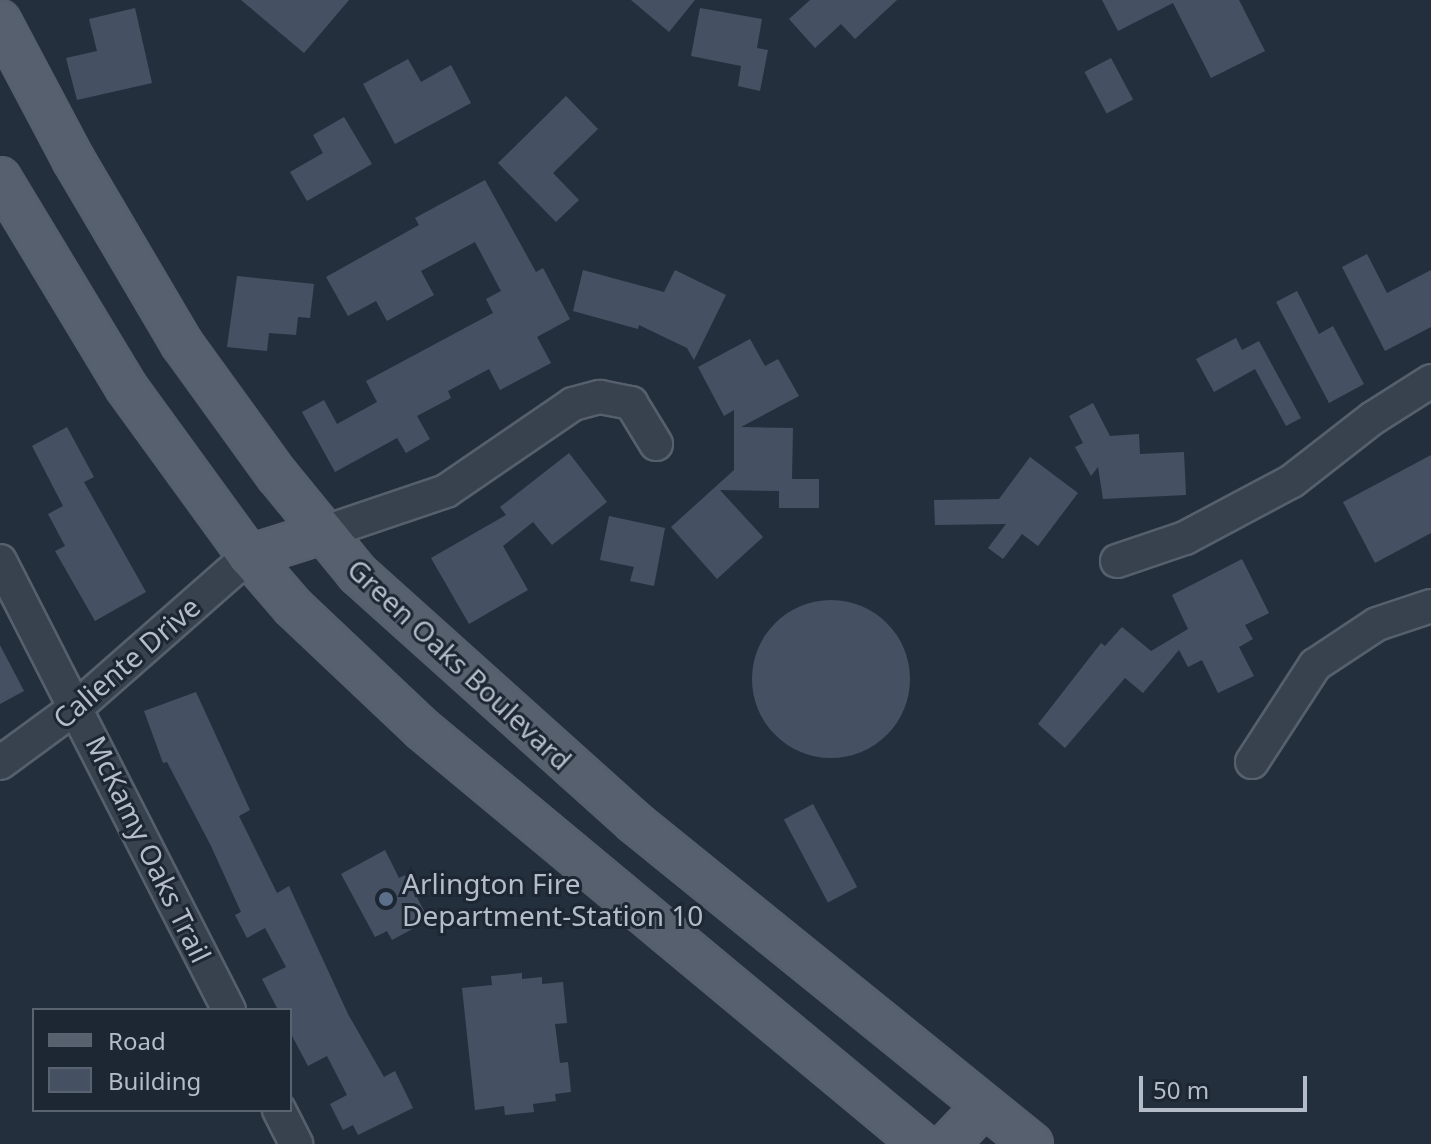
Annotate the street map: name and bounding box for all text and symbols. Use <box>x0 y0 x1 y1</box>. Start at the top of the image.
street label: Green Oaks Boulevard <box>341 552 579 776</box>
street label: Caliente Drive <box>46 589 206 735</box>
street label: McKamy Oaks Trail <box>80 730 218 968</box>
place label: Arlington Fire Department-Station 10 <box>402 866 703 932</box>
marker: Arlington Fire Department-Station 10 <box>377 890 395 908</box>
legend <box>32 1008 292 1112</box>
text: Road <box>108 1024 166 1057</box>
scale bar <box>1143 1060 1311 1110</box>
text: Building <box>108 1064 201 1097</box>
text: 50 m <box>1153 1073 1209 1106</box>

